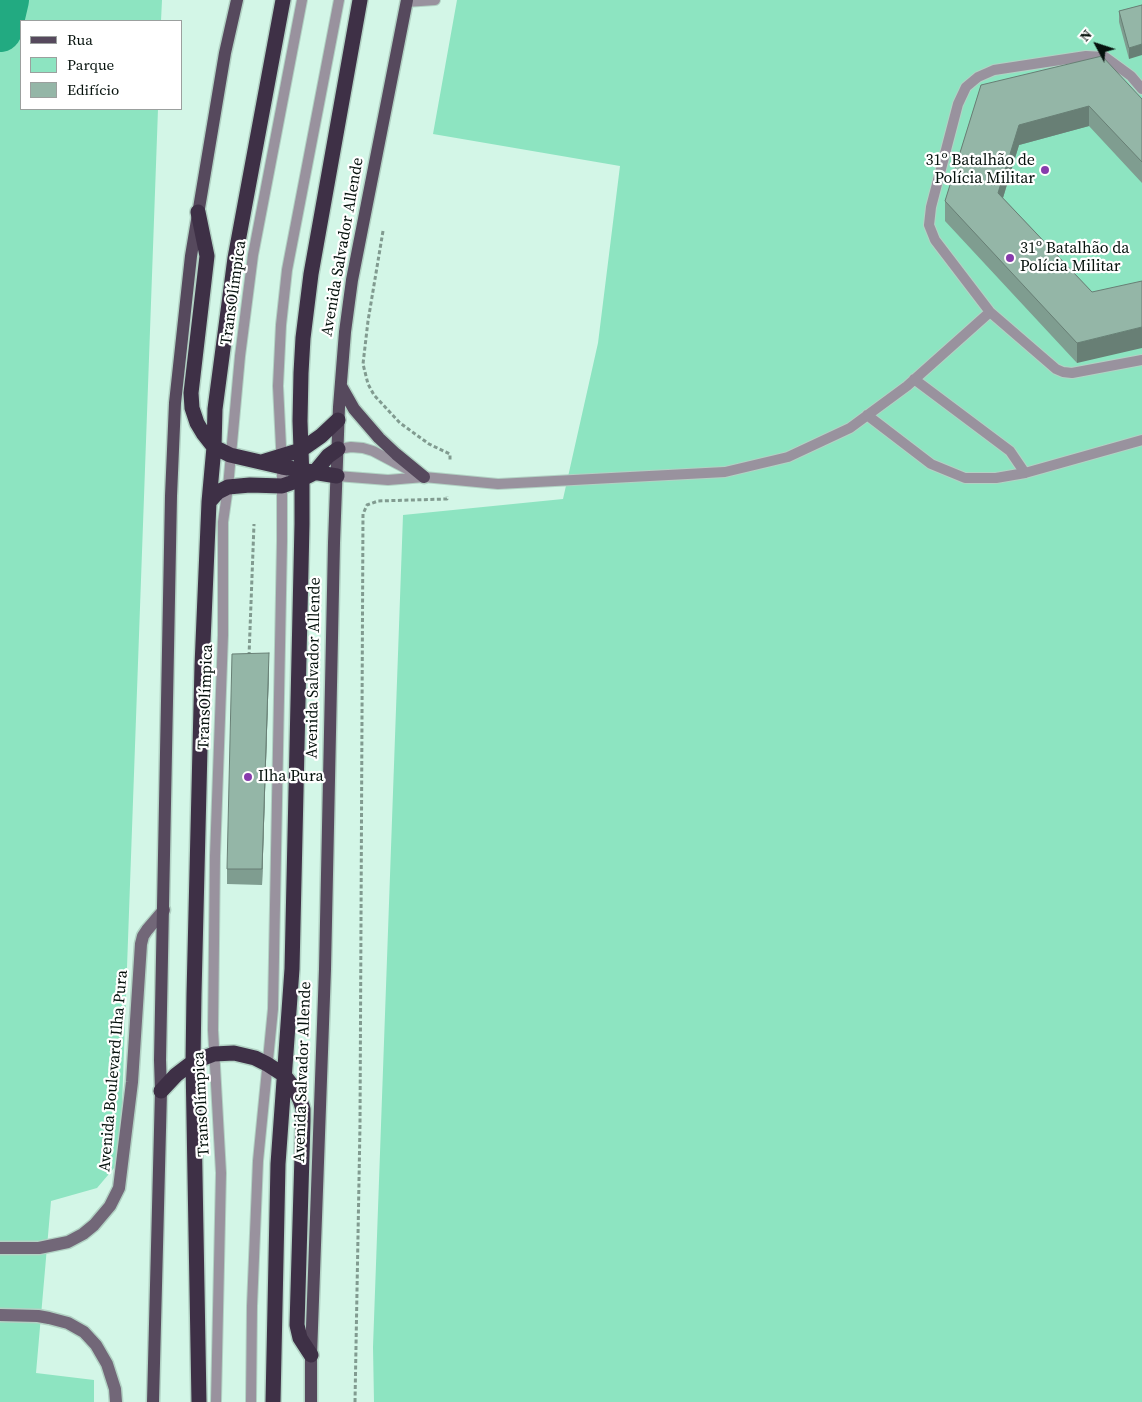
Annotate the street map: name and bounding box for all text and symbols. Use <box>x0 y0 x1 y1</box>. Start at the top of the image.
legend <box>20 20 182 110</box>
north arrow <box>1072 20 1122 70</box>
text: N <box>1075 25 1096 46</box>
text: Rua <box>67 29 93 50</box>
text: Parque <box>67 54 114 75</box>
text: Edifício <box>67 79 119 100</box>
place label: 31º Batalhão de Polícia Militar <box>925 151 1035 189</box>
street label: Avenida Salvador Allende <box>318 156 368 338</box>
marker: 31º Batalhão de Polícia Militar <box>1039 164 1051 176</box>
street label: TransOlímpica <box>217 239 251 347</box>
place label: 31º Batalhão da Polícia Militar <box>1020 239 1129 277</box>
marker: 31º Batalhão da Polícia Militar <box>1004 252 1016 264</box>
street label: Avenida Salvador Allende <box>303 577 325 759</box>
street label: TransOlímpica <box>195 644 217 750</box>
place label: Ilha Pura <box>258 767 324 787</box>
marker: Ilha Pura <box>242 771 254 783</box>
street label: Avenida Boulevard Ilha Pura <box>96 969 132 1173</box>
street label: Avenida Salvador Allende <box>290 981 316 1163</box>
street label: TransOlímpica <box>190 1051 214 1157</box>

